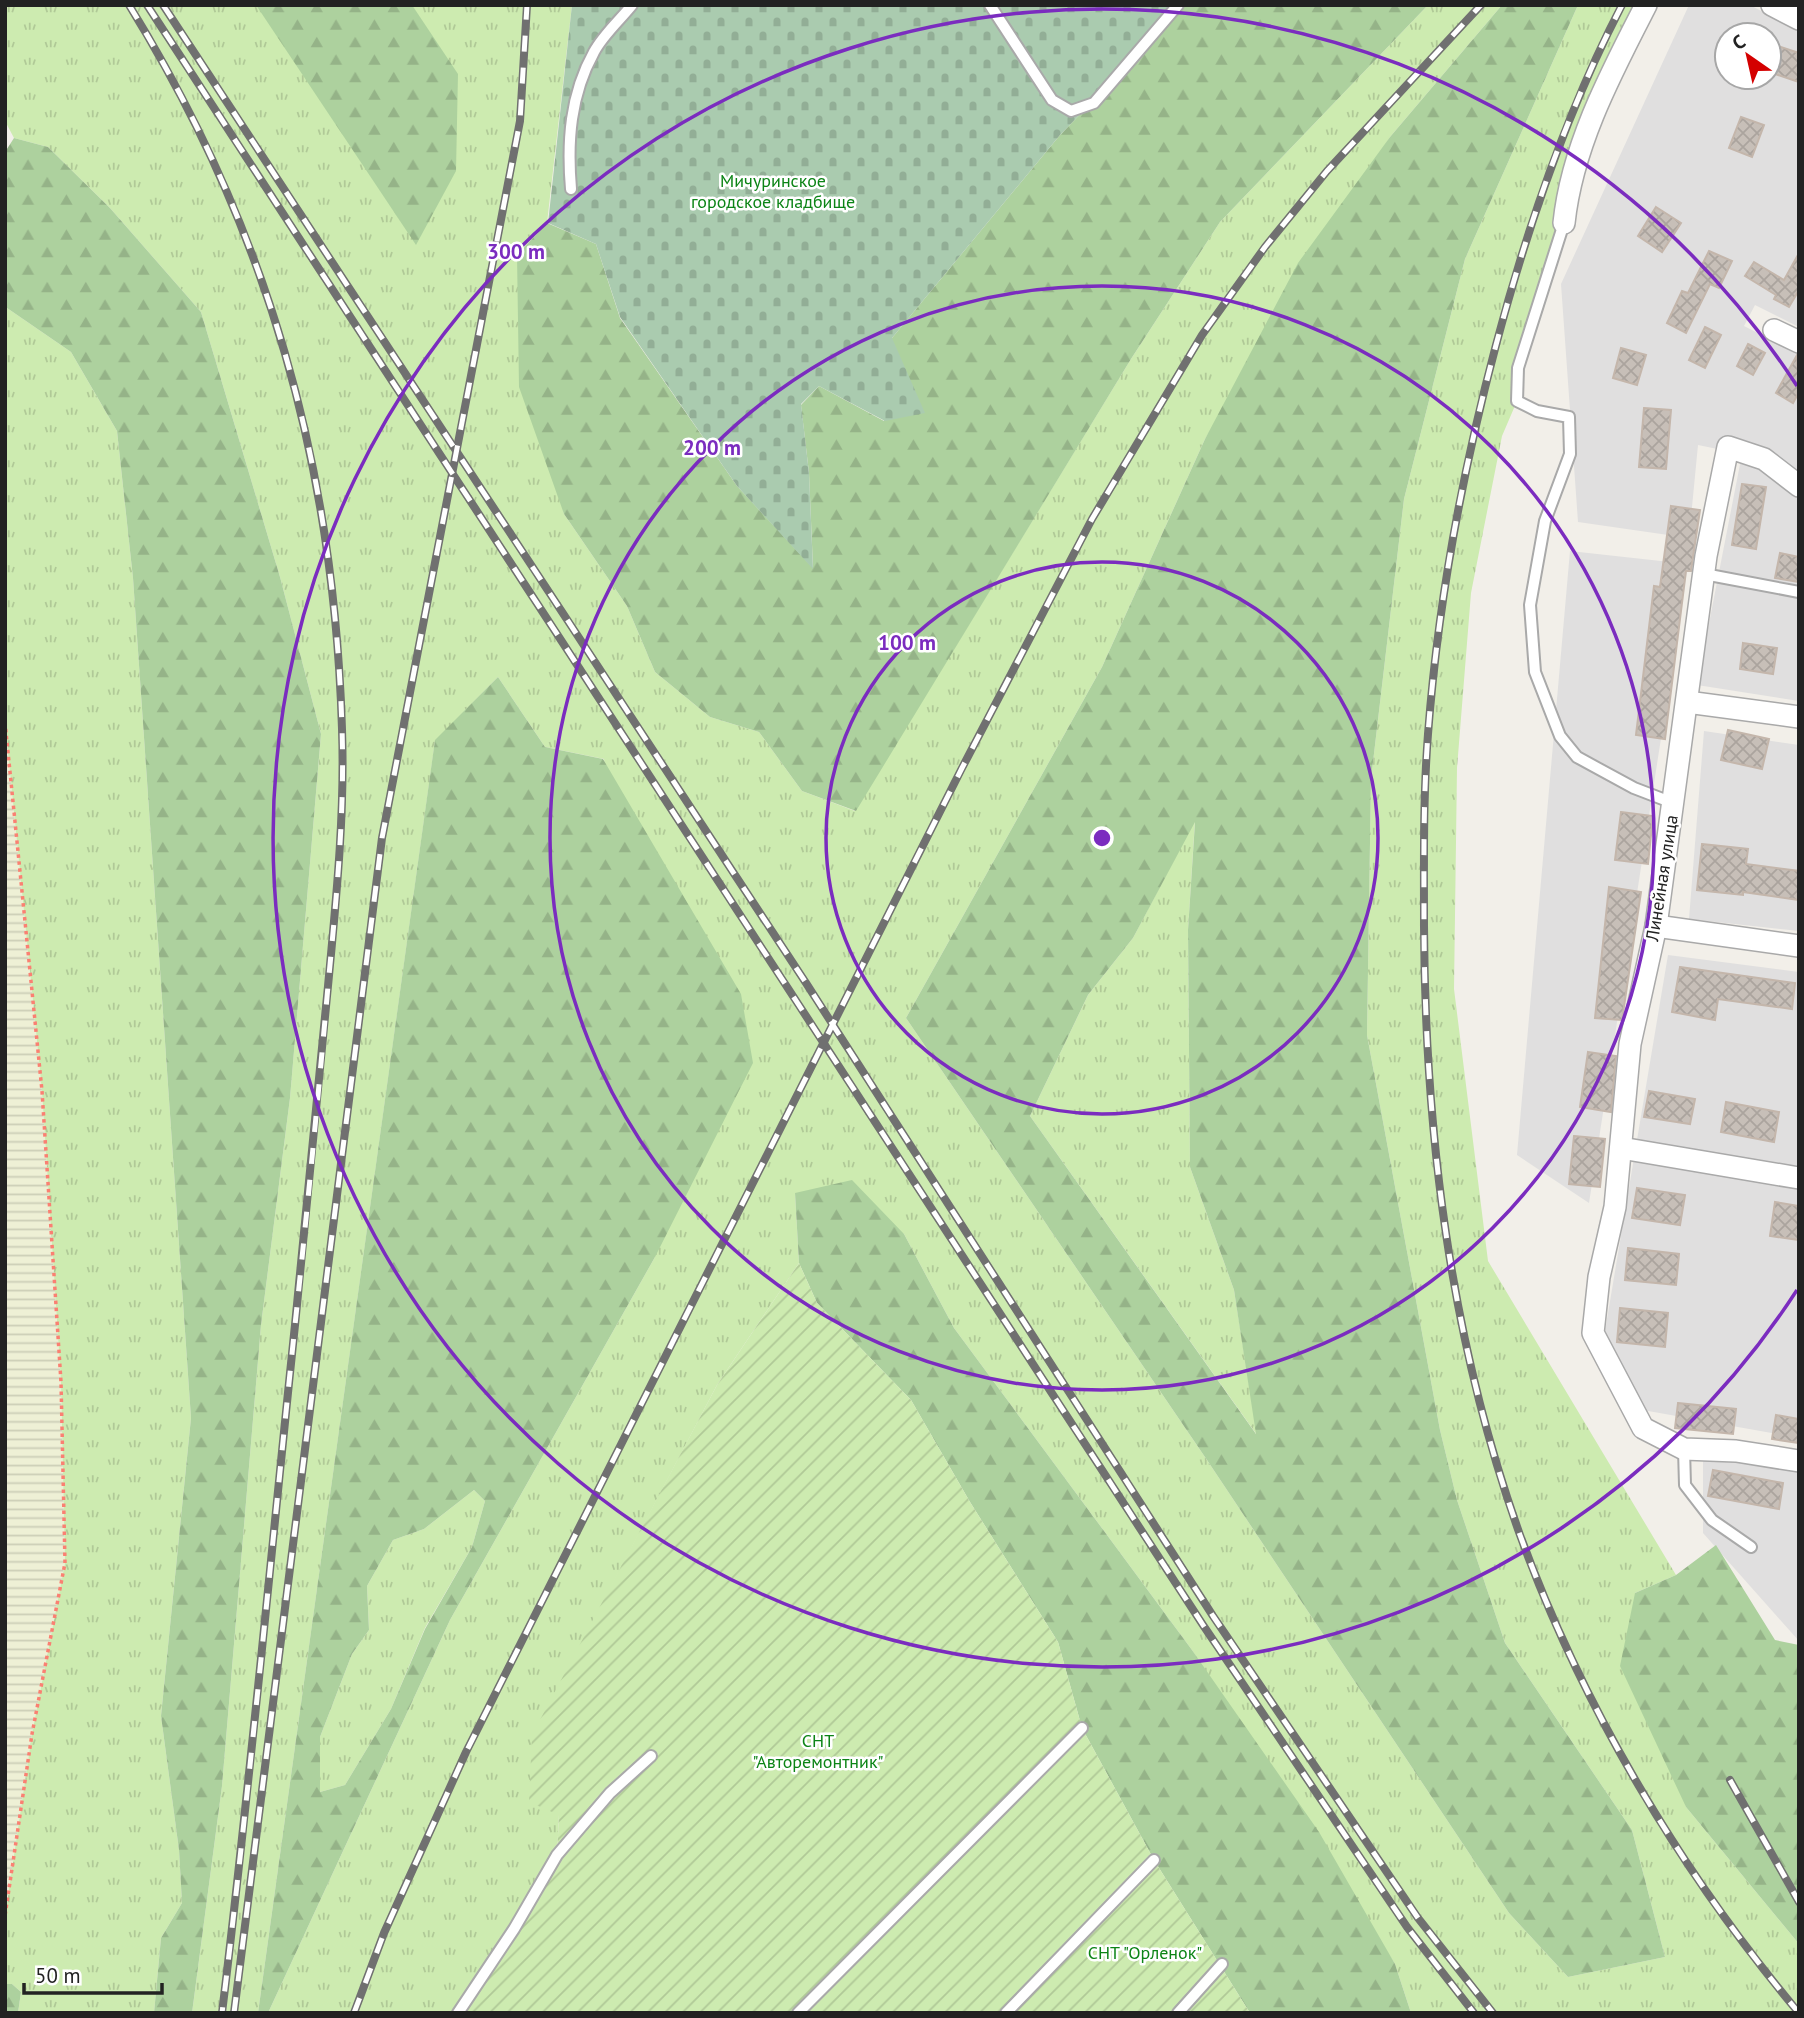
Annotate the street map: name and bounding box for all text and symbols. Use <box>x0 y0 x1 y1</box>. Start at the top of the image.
north arrow <box>1713 21 1783 91</box>
text: С <box>1727 29 1750 55</box>
park label: Мичуринское городское кладбище <box>691 169 855 213</box>
text: 300 m <box>487 238 545 265</box>
text: 200 m <box>683 434 741 461</box>
text: 100 m <box>878 629 936 656</box>
street label: Линейная улица <box>1640 813 1683 944</box>
centre of rings <box>1090 826 1114 850</box>
park label: СНТ "Авторемонтник" <box>752 1729 884 1773</box>
park label: СНТ "Орленок" <box>1088 1941 1202 1964</box>
scale bar <box>24 1952 163 1996</box>
text: 50 m <box>35 1962 81 1989</box>

